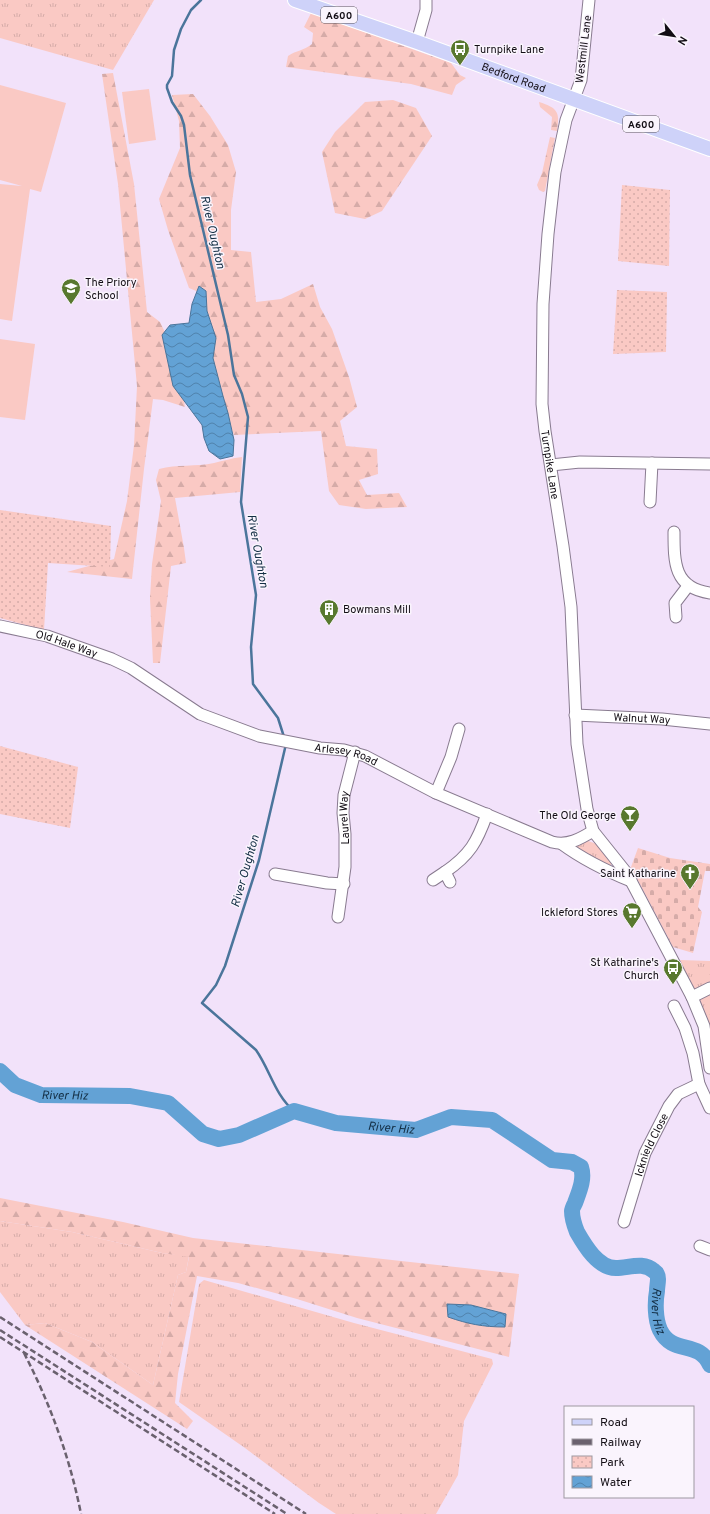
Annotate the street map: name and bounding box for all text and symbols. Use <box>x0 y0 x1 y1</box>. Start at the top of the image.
road number: A600 <box>321 7 357 23</box>
street label: Westmill Lane <box>573 14 595 84</box>
north arrow <box>654 16 694 56</box>
text: N <box>674 34 690 47</box>
bus stop icon: Turnpike Lane <box>449 38 471 66</box>
place label: Turnpike Lane <box>474 43 544 57</box>
street label: Bedford Road <box>479 60 547 96</box>
road number: A600 <box>623 116 659 132</box>
water label: River Oughton <box>196 194 228 271</box>
place label: The Priory School <box>85 276 137 303</box>
school or university icon: The Priory School <box>60 277 82 305</box>
street label: Turnpike Lane <box>537 429 562 501</box>
water label: River Oughton <box>243 513 271 590</box>
building icon: Bowmans Mill <box>318 598 340 626</box>
place label: Bowmans Mill <box>343 603 411 617</box>
street label: Old Hale Way <box>34 628 99 661</box>
street label: Walnut Way <box>613 711 671 728</box>
street label: Arlesey Road <box>313 741 380 769</box>
street label: Laurel Way <box>337 789 353 844</box>
bar icon: The Old George <box>619 804 641 832</box>
place label: The Old George <box>539 809 616 823</box>
water label: River Oughton <box>228 833 264 909</box>
church icon: Saint Katharine <box>679 862 701 890</box>
place label: Saint Katharine <box>600 867 676 881</box>
supermarket icon: Ickleford Stores <box>621 901 643 929</box>
place label: Ickleford Stores <box>541 906 618 920</box>
place label: St Katharine's Church <box>590 956 659 983</box>
bus stop icon: St Katharine's Church <box>662 957 684 985</box>
water label: River Hiz <box>41 1088 89 1105</box>
street label: Icknield Close <box>632 1111 672 1179</box>
water label: River Hiz <box>367 1119 416 1139</box>
water label: River Hiz <box>647 1286 669 1339</box>
legend <box>564 1406 694 1498</box>
text: Road <box>600 1415 628 1431</box>
text: Railway <box>600 1435 641 1451</box>
text: Park <box>600 1455 625 1471</box>
text: Water <box>600 1475 632 1491</box>

